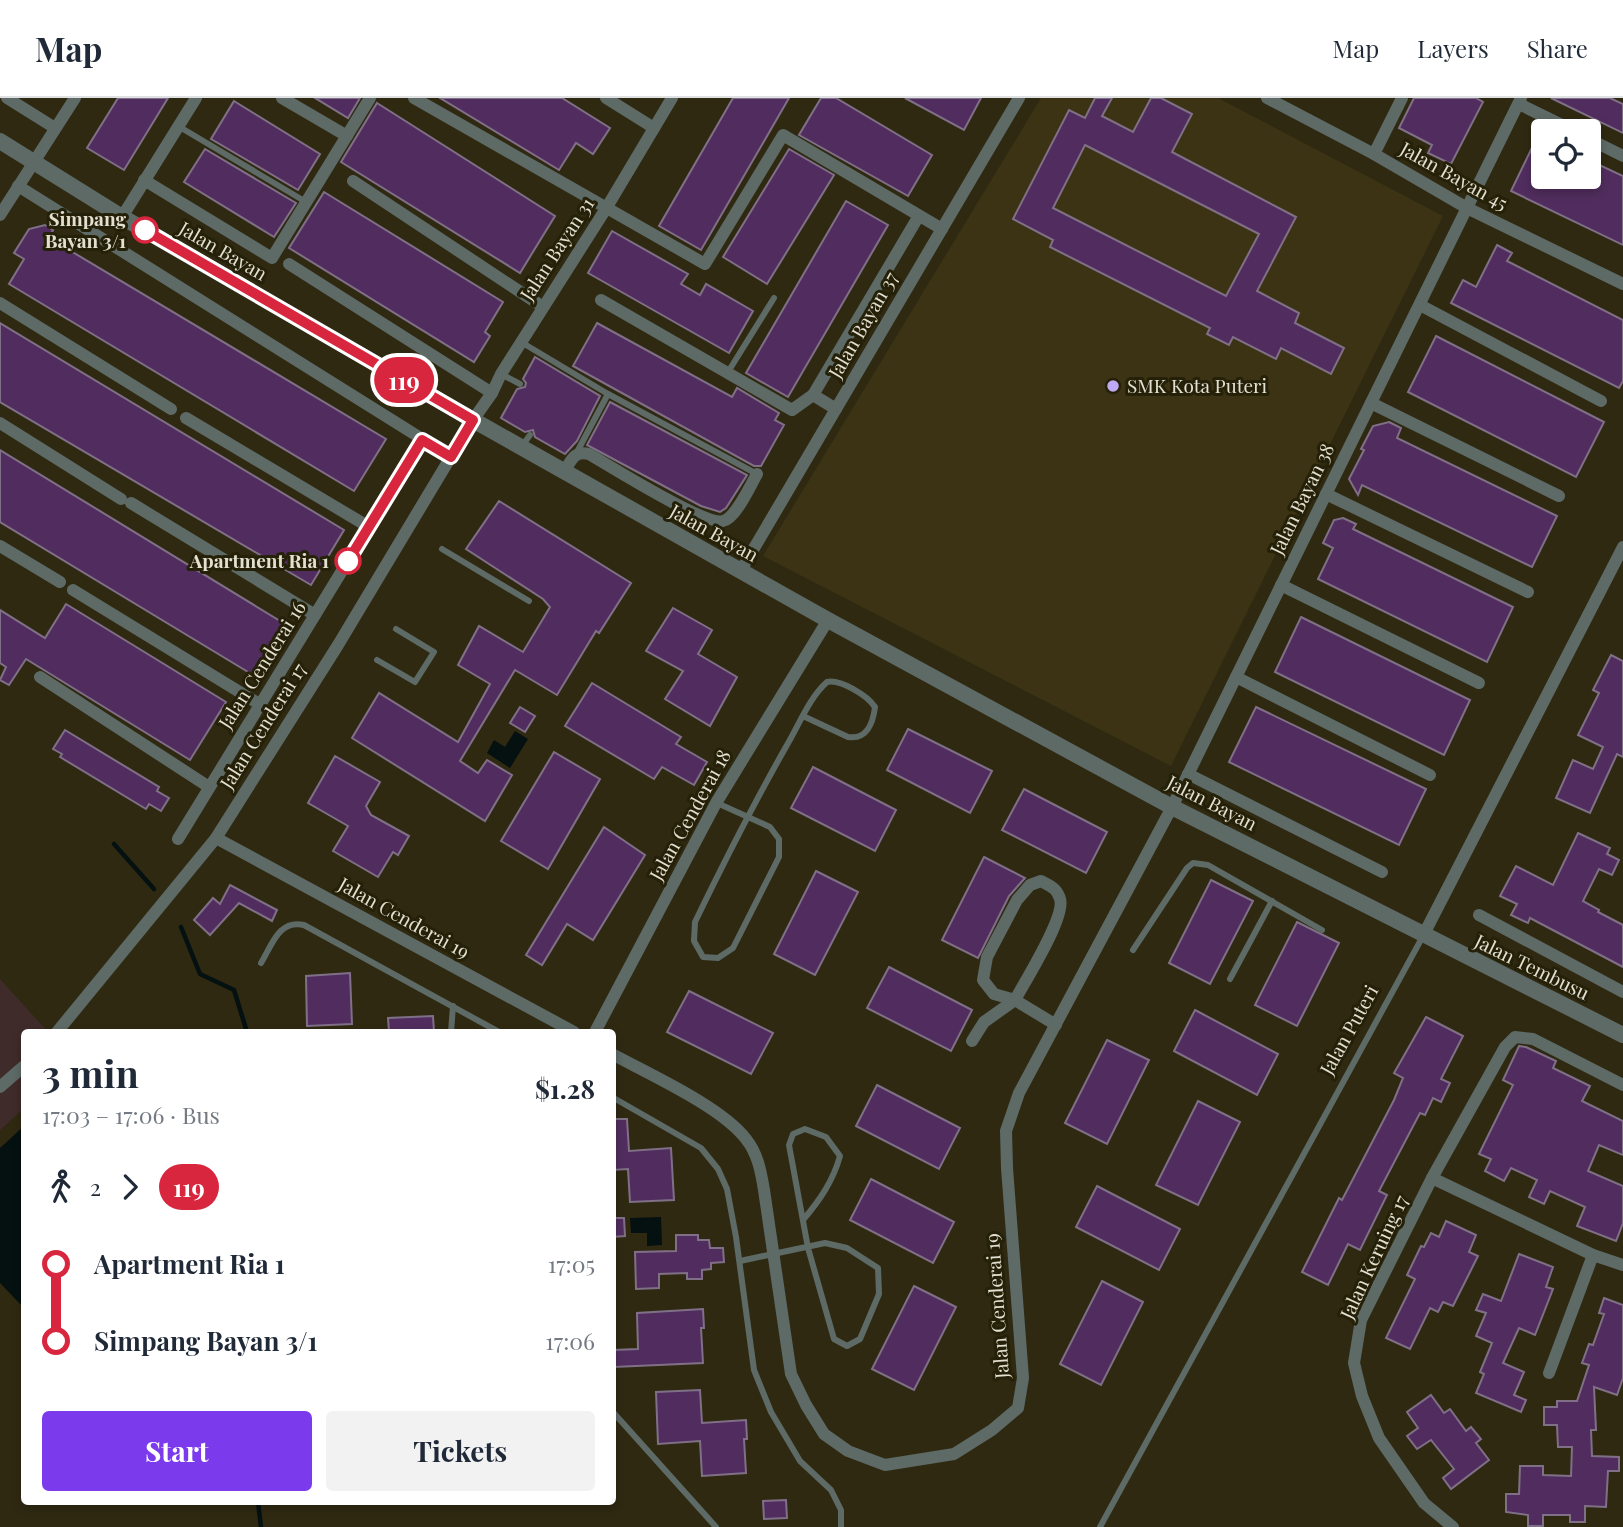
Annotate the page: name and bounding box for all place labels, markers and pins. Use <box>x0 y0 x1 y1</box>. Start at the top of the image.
place label: Simpang Bayan 3/1 <box>45 205 126 253</box>
marker: Simpang Bayan 3/1 <box>132 217 158 243</box>
place label: SMK Kota Puteri <box>1127 372 1267 398</box>
marker: SMK Kota Puteri <box>1105 378 1121 394</box>
place label: Apartment Ria 1 <box>189 547 329 573</box>
marker: Apartment Ria 1 <box>335 548 361 574</box>

